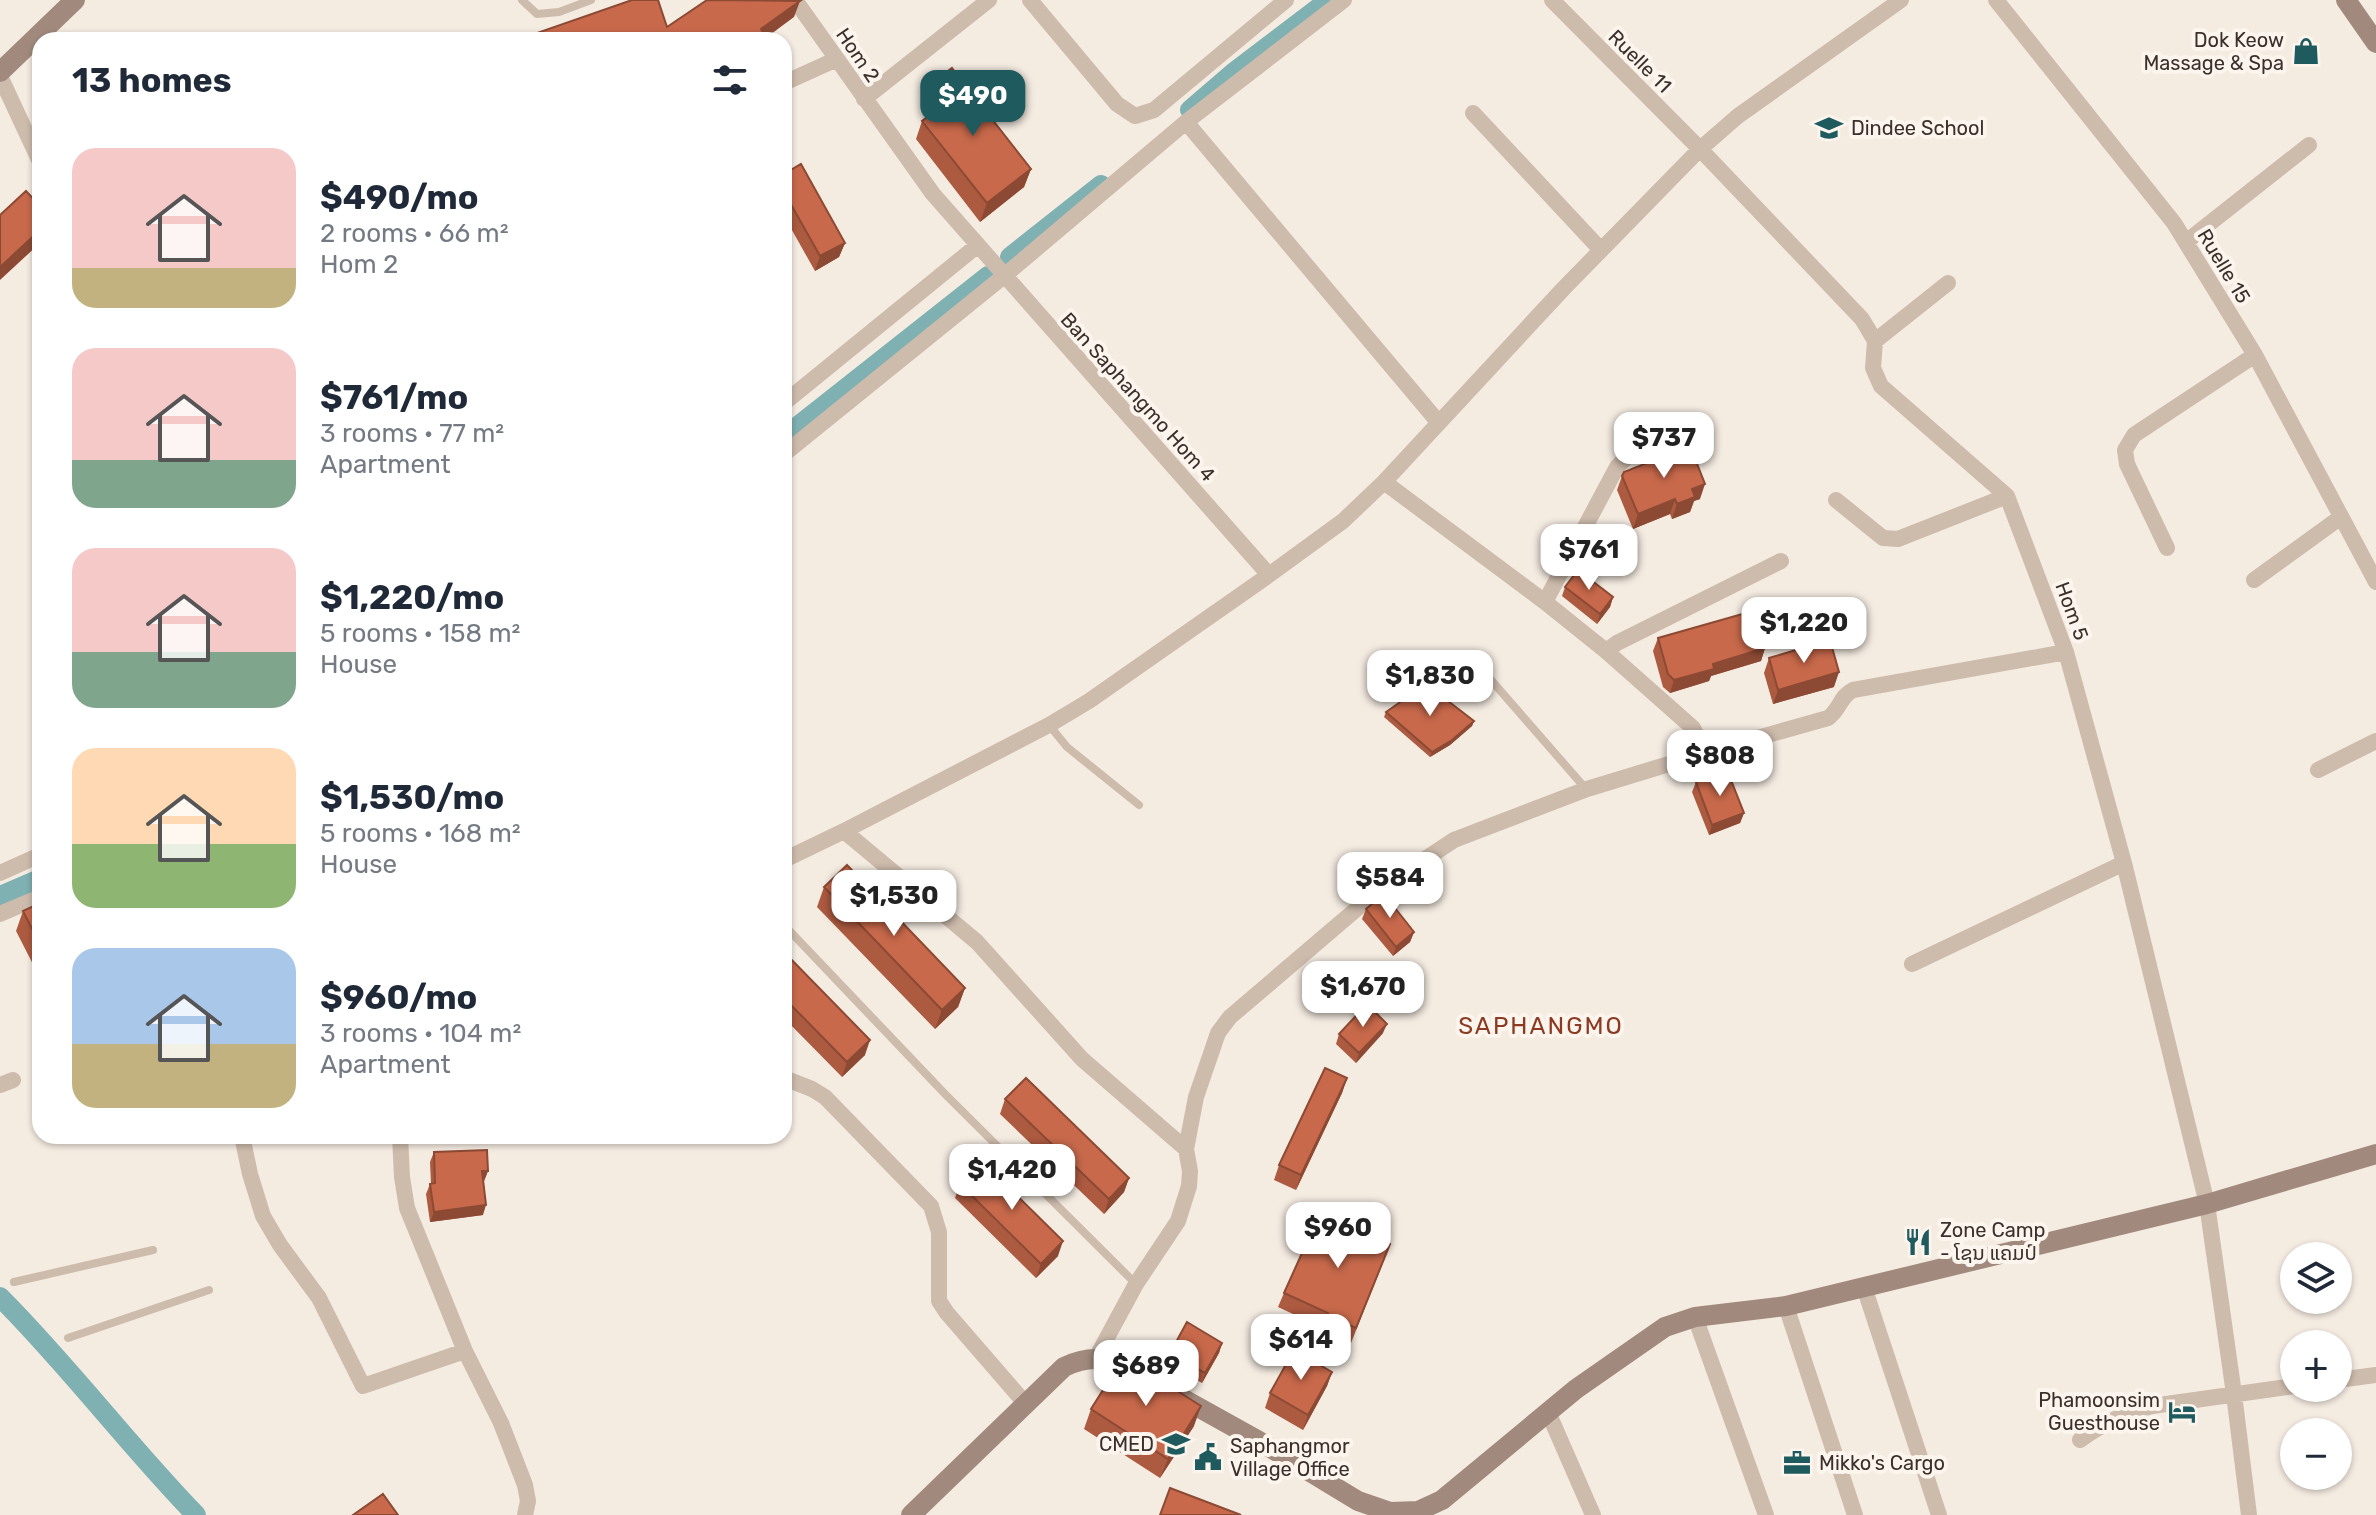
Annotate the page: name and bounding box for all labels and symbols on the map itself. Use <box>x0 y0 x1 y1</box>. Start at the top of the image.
street label: Hom 2 <box>831 23 885 87</box>
street label: Ruelle 11 <box>1603 24 1677 98</box>
place label: Dok Keow Massage & Spa <box>2143 28 2284 75</box>
shop icon: Dok Keow Massage & Spa <box>2291 36 2321 66</box>
pin: $490 <box>926 70 1020 138</box>
school or university icon: Dindee School <box>1814 113 1844 143</box>
place label: Dindee School <box>1851 116 1984 140</box>
street label: Ruelle 15 <box>2192 224 2256 308</box>
street label: Ban Saphangmo Hom 4 <box>1056 308 1220 486</box>
pin: $737 <box>1617 412 1711 480</box>
pin: $761 <box>1542 524 1636 592</box>
street label: Hom 5 <box>2050 579 2094 643</box>
pin: $1,220 <box>1739 597 1869 665</box>
pin: $1,830 <box>1365 650 1495 718</box>
pin: $808 <box>1673 730 1767 798</box>
pin: $584 <box>1343 852 1437 920</box>
pin: $1,530 <box>829 870 959 938</box>
pin: $1,670 <box>1298 961 1428 1029</box>
district label: SAPHANGMO <box>1458 1012 1624 1040</box>
pin: $1,420 <box>947 1144 1077 1212</box>
pin: $960 <box>1291 1202 1385 1270</box>
place label: Zone Camp - ໂຊນ ແຄມປ໌ <box>1940 1218 2045 1265</box>
restaurant icon: Zone Camp - ໂຊນ ແຄມປ໌ <box>1903 1227 1933 1257</box>
pin: $614 <box>1254 1314 1348 1382</box>
pin: $689 <box>1099 1340 1193 1408</box>
place label: Phamoonsim Guesthouse <box>2038 1388 2160 1435</box>
hotel icon: Phamoonsim Guesthouse <box>2167 1397 2197 1427</box>
school or university icon: CMED <box>1161 1429 1191 1459</box>
place label: CMED <box>1099 1432 1154 1456</box>
place label: Saphangmor Village Office <box>1230 1434 1350 1481</box>
public building icon: Saphangmor Village Office <box>1193 1442 1223 1472</box>
office icon: Mikko's Cargo <box>1782 1448 1812 1478</box>
place label: Mikko's Cargo <box>1819 1451 1945 1475</box>

